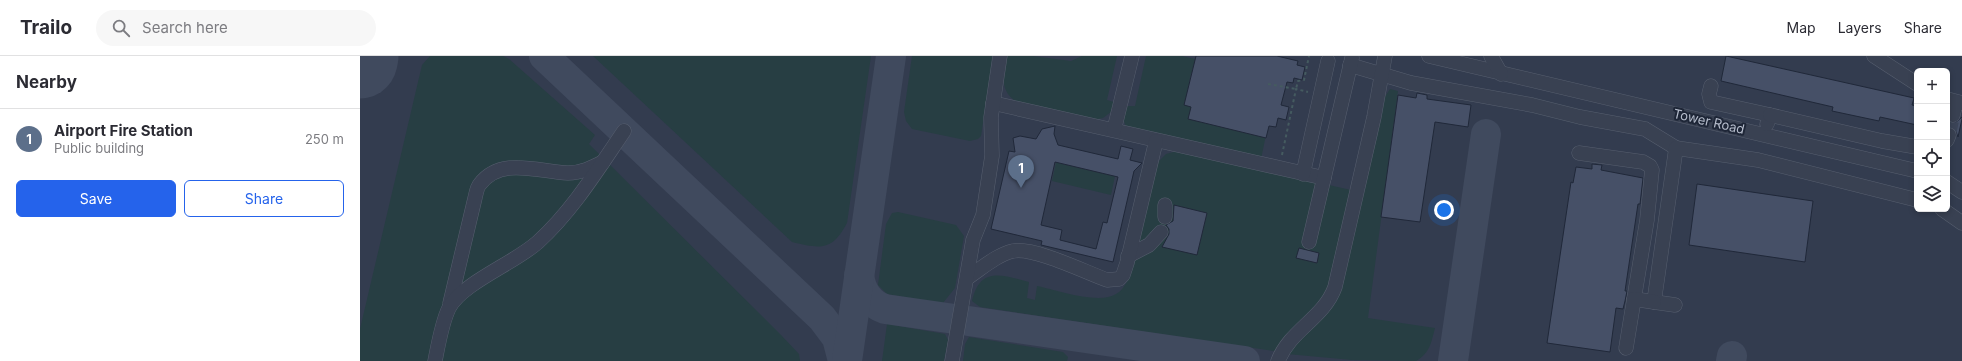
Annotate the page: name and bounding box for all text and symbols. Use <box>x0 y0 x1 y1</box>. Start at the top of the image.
search box <box>96 10 376 46</box>
text: Trailo <box>20 16 72 39</box>
icon: search <box>110 17 132 39</box>
text: Search here <box>142 18 228 37</box>
text: Map <box>1787 19 1816 36</box>
text: Layers <box>1838 19 1882 36</box>
text: Share <box>1904 19 1942 36</box>
map controls <box>1914 68 1950 212</box>
button: + <box>1914 68 1950 104</box>
text: Nearby <box>16 72 77 92</box>
button: − <box>1914 104 1950 140</box>
street label: Tower Road <box>1672 105 1746 137</box>
text: Airport Fire Station <box>54 121 193 140</box>
text: 1 <box>26 131 32 147</box>
text: 250 m <box>305 131 344 147</box>
text: Public building <box>54 140 144 156</box>
button: locate <box>1914 140 1950 176</box>
pin: 1 <box>1008 155 1034 188</box>
button: layers <box>1914 176 1950 212</box>
button: Save <box>16 180 176 217</box>
button: Share <box>184 180 344 217</box>
your location <box>1434 200 1454 220</box>

